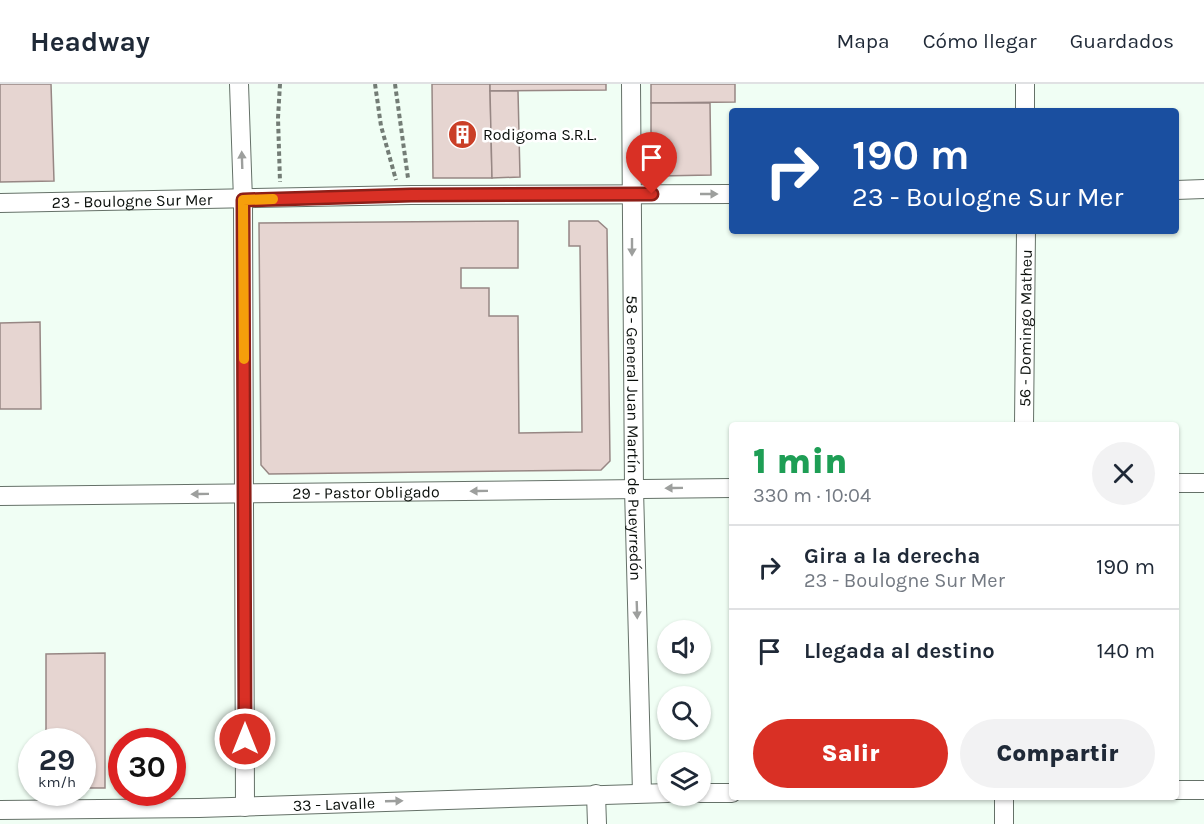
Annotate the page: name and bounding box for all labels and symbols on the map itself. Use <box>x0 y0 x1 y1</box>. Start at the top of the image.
building icon: Rodigoma S.R.L. <box>446 118 478 150</box>
place label: Rodigoma S.R.L. <box>483 125 597 144</box>
pin <box>626 132 677 194</box>
one-way arrow <box>237 151 246 170</box>
one-way arrow <box>700 189 719 199</box>
street label: 23 - Boulogne Sur Mer <box>51 190 213 212</box>
one-way arrow <box>627 238 637 257</box>
street label: 56 - Domingo Matheu <box>1015 249 1036 407</box>
street label: 58 - General Juan Martín de Pueyrredón <box>623 295 645 581</box>
street label: 29 - Pastor Obligado <box>292 482 440 503</box>
one-way arrow <box>664 484 683 493</box>
one-way arrow <box>469 486 488 495</box>
one-way arrow <box>190 489 209 499</box>
one-way arrow <box>632 601 642 620</box>
position arrow <box>213 707 277 771</box>
speed limit sign: 30 <box>108 728 186 806</box>
street label: 33 - Lavalle <box>292 793 375 815</box>
one-way arrow <box>385 797 404 806</box>

